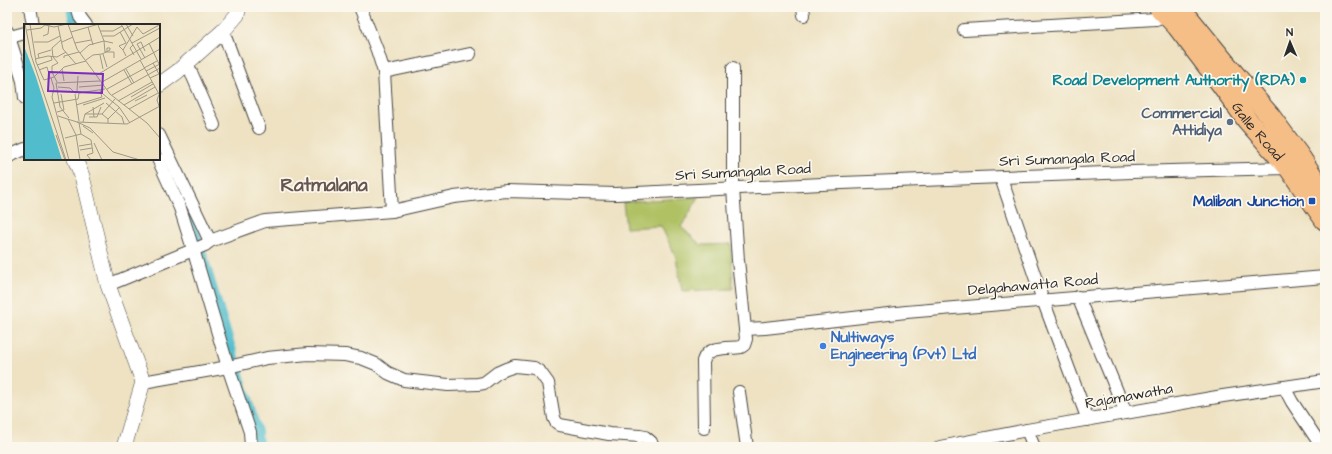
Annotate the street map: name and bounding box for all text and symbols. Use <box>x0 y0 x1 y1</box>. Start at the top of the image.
north arrow <box>1270 22 1310 62</box>
inset map <box>24 24 160 160</box>
text: N <box>1286 25 1293 40</box>
place label: Road Development Authority (RDA) <box>1053 70 1296 92</box>
marker: Road Development Authority (RDA) <box>1298 75 1308 85</box>
street label: Galle Road <box>1227 98 1289 166</box>
place label: Commercial Attidiya <box>1141 103 1223 142</box>
marker: Commercial Attidiya <box>1225 117 1235 127</box>
street label: Sri Sumangala Road <box>999 146 1136 173</box>
street label: Sri Sumangala Road <box>675 158 812 187</box>
district label: Ratmalana <box>280 172 368 199</box>
place label: Maliban Junction <box>1193 191 1304 212</box>
marker: Maliban Junction <box>1307 196 1317 206</box>
street label: Delgahawatta Road <box>967 269 1099 302</box>
place label: Nultiways Engineering (Pvt) Ltd <box>831 327 977 367</box>
marker: Nultiways Engineering (Pvt) Ltd <box>818 341 828 351</box>
street label: Rajamawatha <box>1083 378 1175 414</box>

